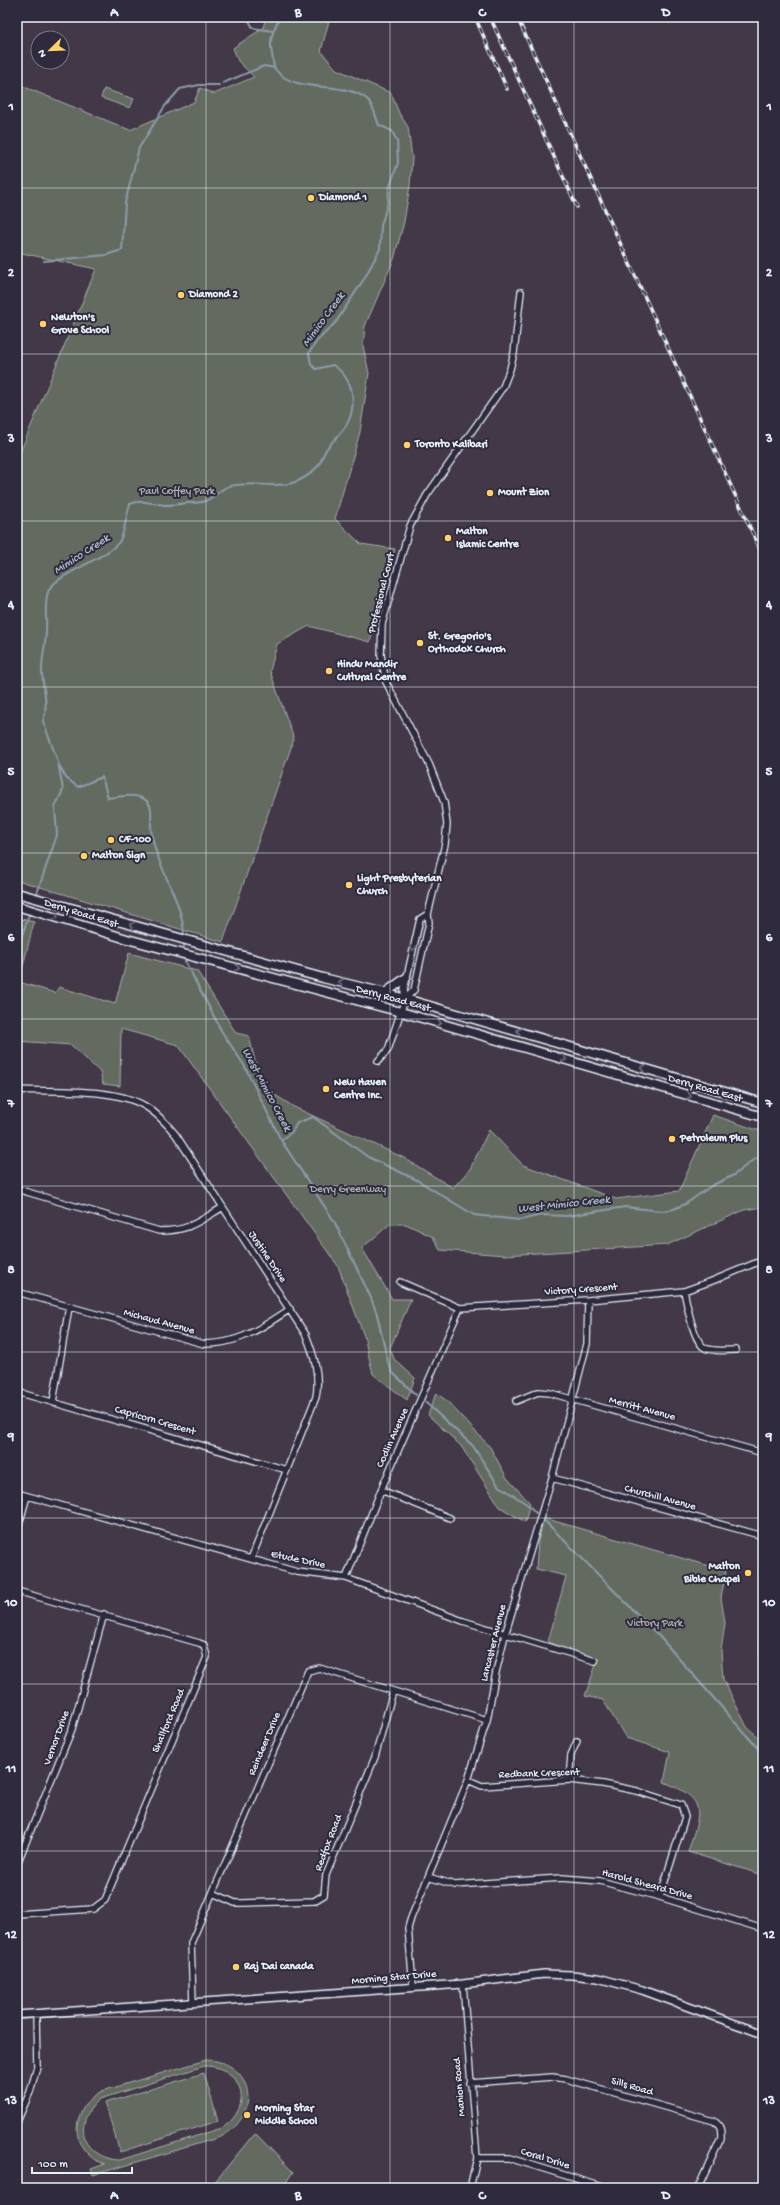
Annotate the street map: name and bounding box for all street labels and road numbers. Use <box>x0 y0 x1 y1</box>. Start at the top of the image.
street label: Professional Court <box>365 550 398 635</box>
street label: Derry Road East <box>42 897 121 931</box>
street label: Derry Road East <box>353 983 433 1015</box>
street label: Derry Road East <box>665 1072 745 1106</box>
street label: Justine Drive <box>245 1229 289 1285</box>
street label: Victory Crescent <box>543 1281 619 1299</box>
street label: Michaud Avenue <box>122 1307 196 1337</box>
street label: Merritt Avenue <box>608 1394 677 1424</box>
street label: Capricorn Crescent <box>113 1404 198 1439</box>
street label: Codlin Avenue <box>375 1406 412 1470</box>
street label: Churchill Avenue <box>623 1483 697 1513</box>
street label: Etude Drive <box>270 1548 327 1572</box>
street label: Lancaster Avenue <box>479 1603 509 1683</box>
street label: Shallford Road <box>149 1686 188 1755</box>
street label: Vernor Drive <box>41 1709 73 1768</box>
street label: Reindeer Drive <box>246 1710 284 1777</box>
street label: Redbank Crescent <box>498 1767 581 1781</box>
street label: Redfox Road <box>312 1811 346 1873</box>
street label: Harold Sheard Drive <box>600 1867 694 1903</box>
street label: Morning Star Drive <box>351 1968 437 1988</box>
street label: Manion Road <box>451 2056 469 2117</box>
street label: Sills Road <box>610 2075 656 2099</box>
street label: Coral Drive <box>519 2146 571 2172</box>

